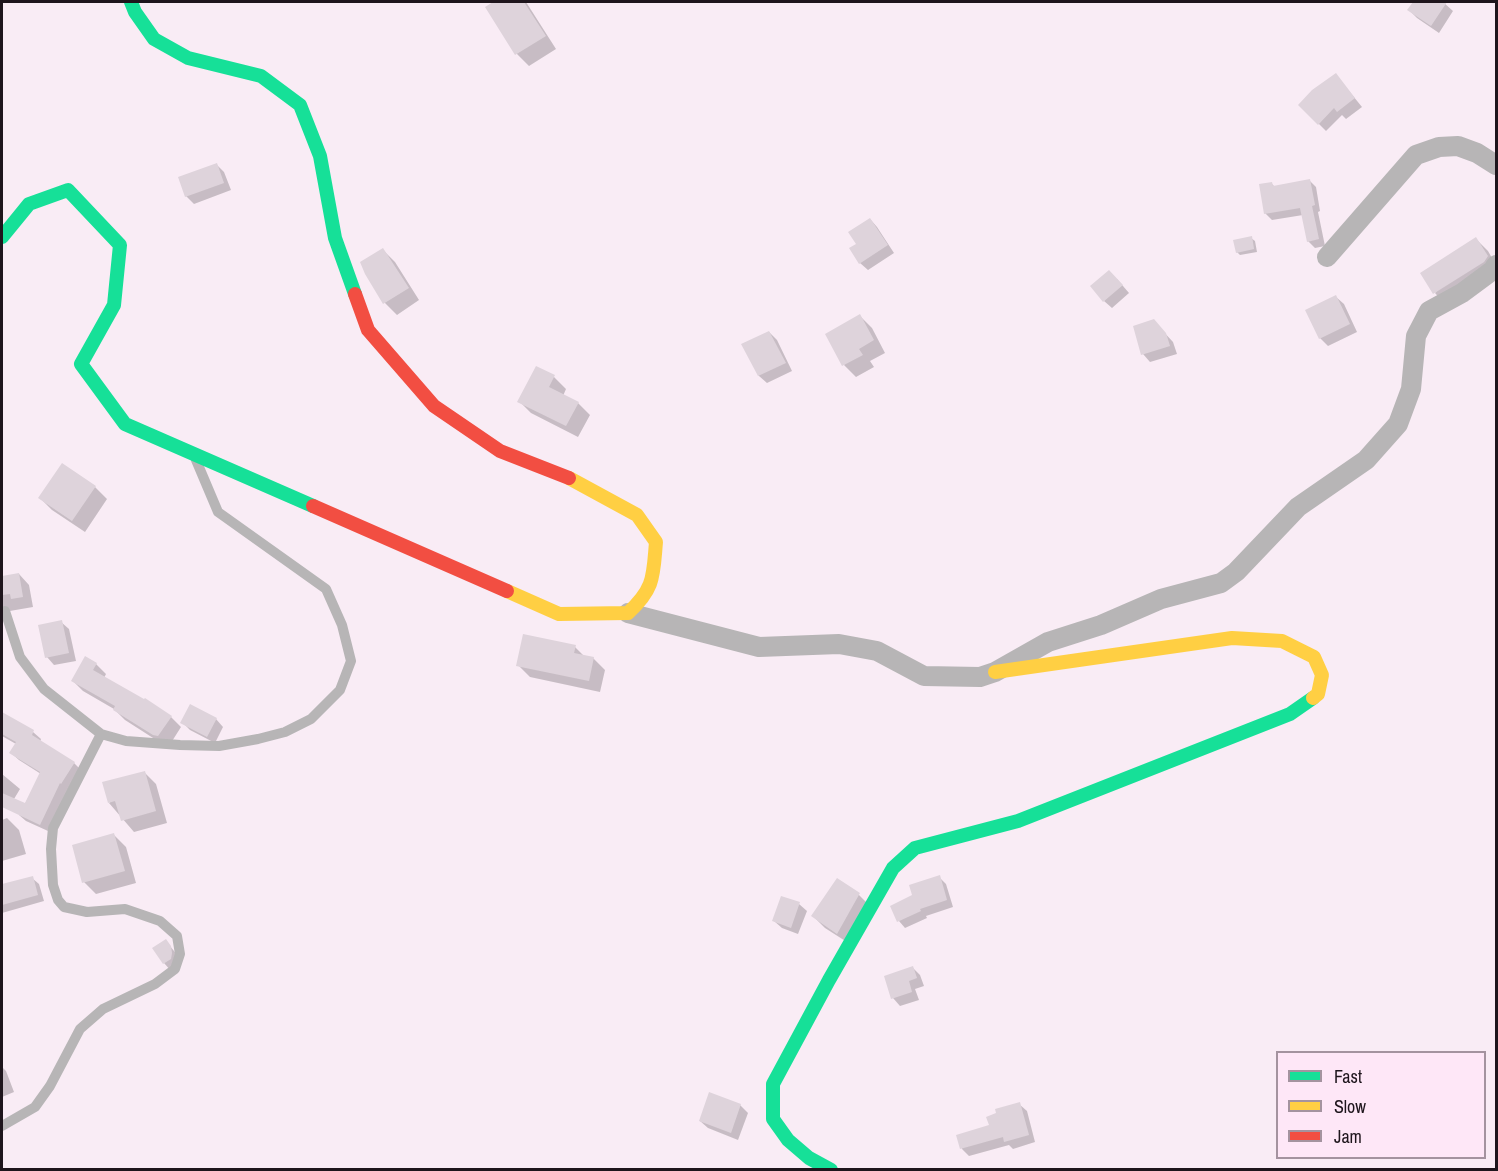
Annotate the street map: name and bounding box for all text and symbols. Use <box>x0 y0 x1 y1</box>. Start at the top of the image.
legend <box>1276 1051 1486 1159</box>
text: Fast <box>1334 1064 1362 1089</box>
text: Slow <box>1334 1094 1366 1119</box>
text: Jam <box>1334 1124 1362 1149</box>

